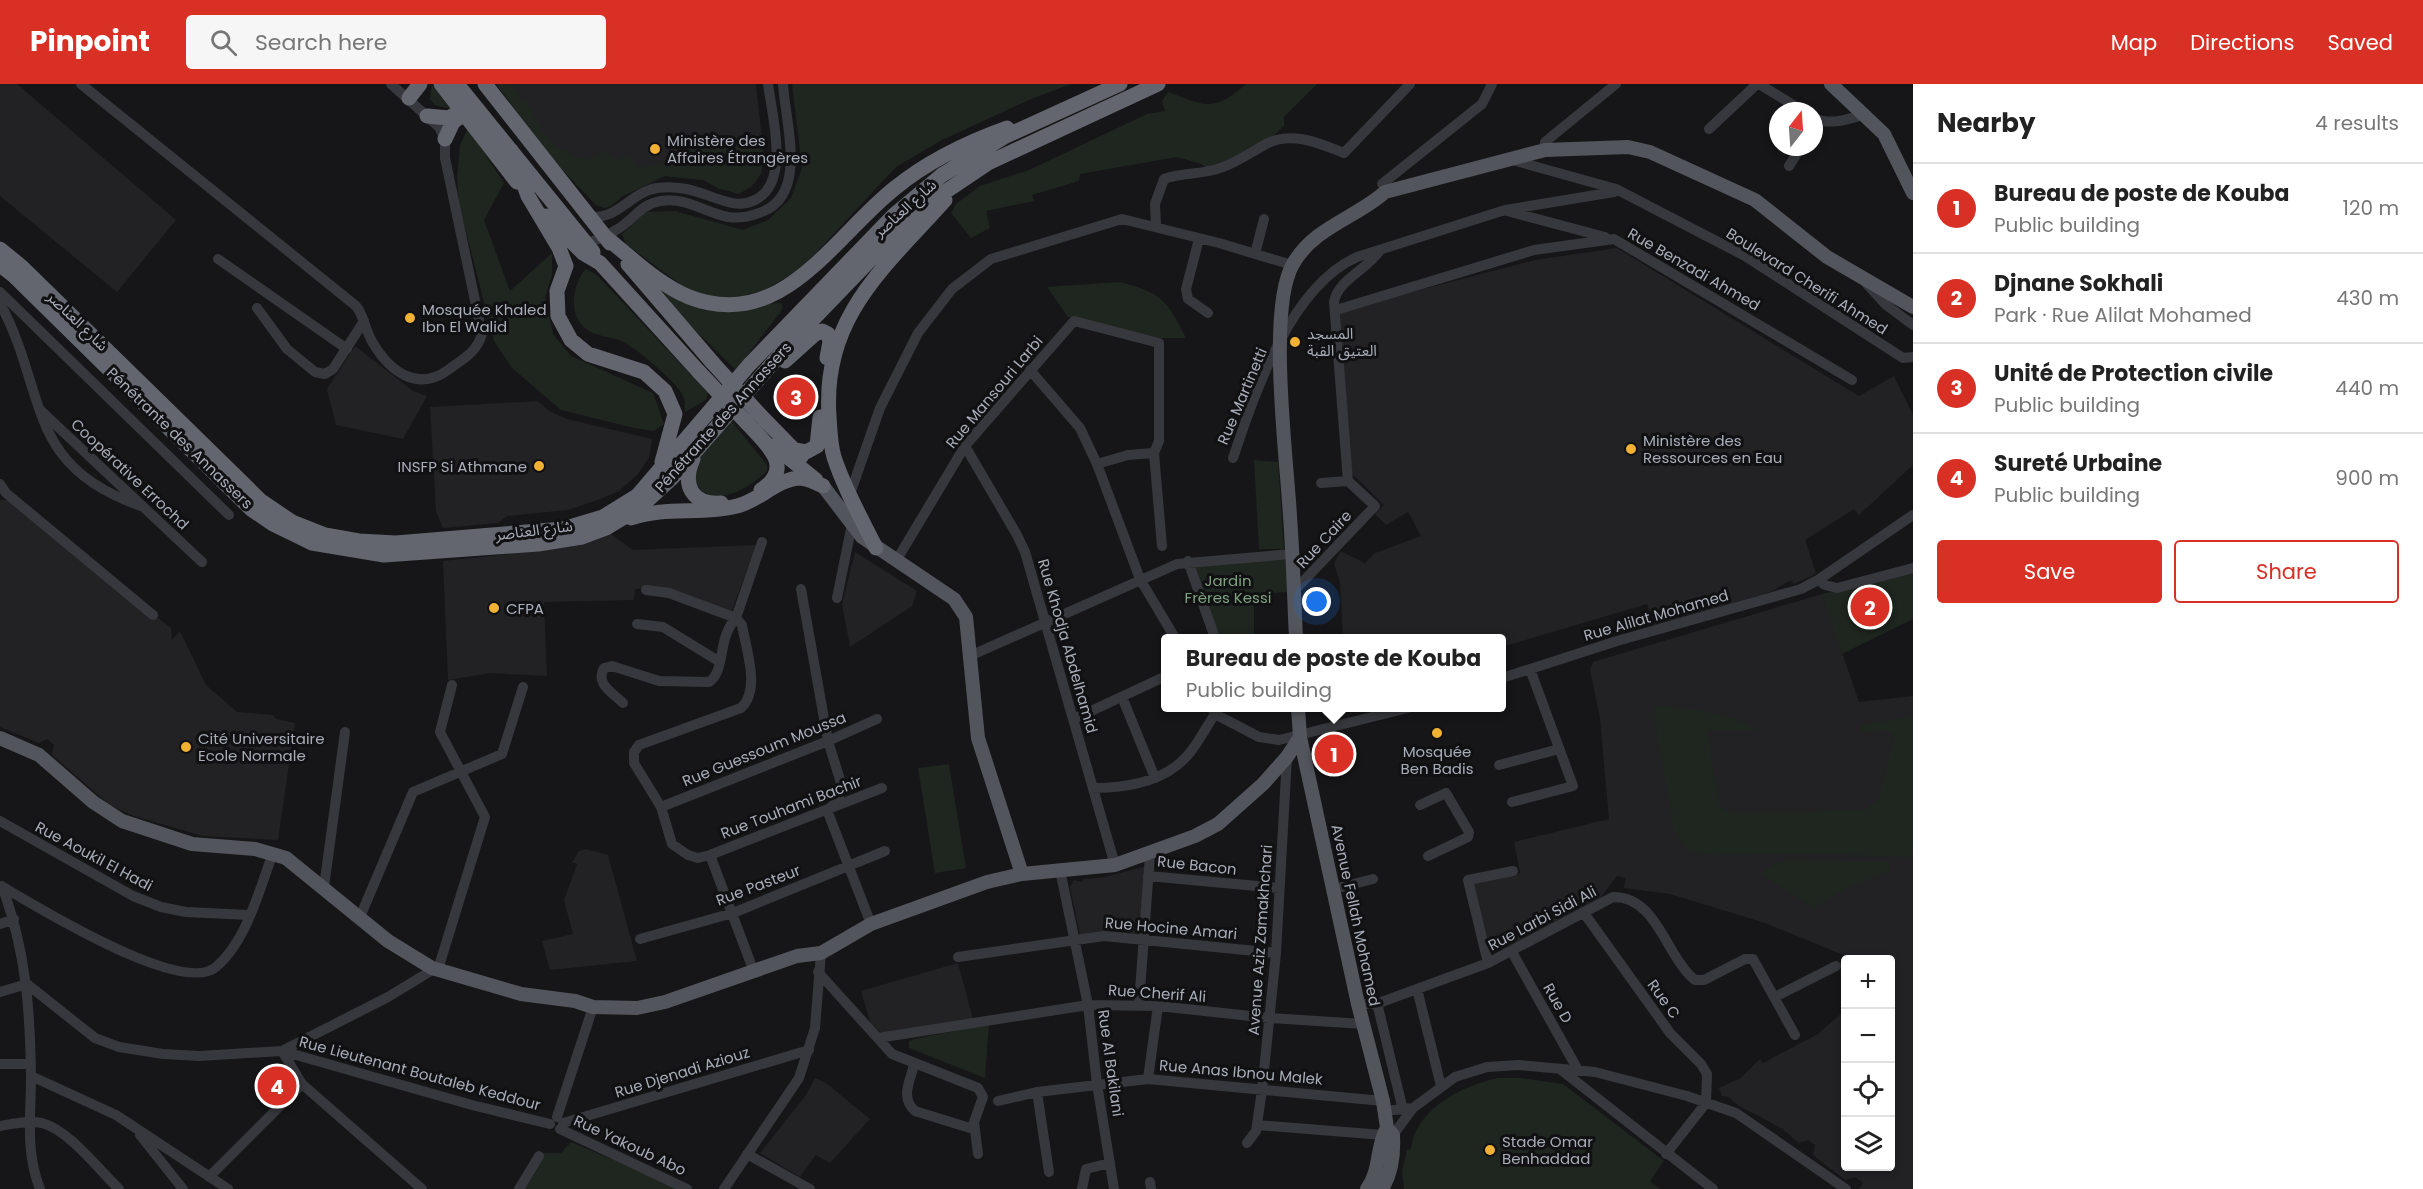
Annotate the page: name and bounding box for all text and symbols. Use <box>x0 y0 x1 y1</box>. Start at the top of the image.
search box <box>186 15 606 69</box>
text: Pinpoint <box>30 22 150 61</box>
icon: search <box>207 26 240 59</box>
text: Search here <box>255 27 387 58</box>
text: Map <box>2111 28 2157 57</box>
text: Directions <box>2190 28 2294 57</box>
text: Saved <box>2327 28 2393 57</box>
north arrow <box>1769 102 1823 156</box>
text: Nearby <box>1937 105 2035 141</box>
text: 4 results <box>2315 109 2399 137</box>
place label: Ministère des Affaires Étrangères <box>667 130 808 168</box>
marker: Ministère des Affaires Étrangères <box>648 142 662 156</box>
street label: شارع العناصر <box>868 174 942 244</box>
text: Bureau de poste de Kouba <box>1994 178 2289 209</box>
text: 1 <box>1953 194 1960 222</box>
text: 120 m <box>2343 194 2399 222</box>
text: Public building <box>1994 211 2140 239</box>
street label: Rue Benzadi Ahmed <box>1624 223 1764 315</box>
street label: Boulevard Cherifi Ahmed <box>1722 223 1892 339</box>
text: Djnane Sokhali <box>1994 268 2163 299</box>
text: 2 <box>1951 284 1962 312</box>
text: 430 m <box>2336 284 2399 312</box>
street label: شارع العناصر <box>41 286 113 357</box>
place label: Mosquée Khaled Ibn El Walid <box>422 299 547 337</box>
text: Park · Rue Alilat Mohamed <box>1994 301 2252 329</box>
marker: Mosquée Khaled Ibn El Walid <box>403 311 417 325</box>
place label: المسجد العتيق القبة <box>1307 323 1377 361</box>
street label: Rue Mansouri Larbi <box>941 331 1047 453</box>
marker: المسجد العتيق القبة <box>1288 335 1302 349</box>
street label: Pénétrante des Annassers <box>650 337 796 497</box>
street label: Rue Martinetti <box>1212 344 1272 448</box>
text: Unité de Protection civile <box>1994 358 2273 389</box>
street label: Pénétrante des Annassers <box>102 363 258 514</box>
pin: 3 <box>776 374 816 420</box>
text: 3 <box>1950 374 1963 402</box>
text: 440 m <box>2335 374 2399 402</box>
text: Public building <box>1994 391 2140 419</box>
street label: Coopérative Errochd <box>66 414 194 534</box>
place label: Ministère des Ressources en Eau <box>1643 430 1782 468</box>
marker: Ministère des Ressources en Eau <box>1624 442 1638 456</box>
text: Sureté Urbaine <box>1994 448 2162 479</box>
place label: INSFP Si Athmane <box>398 456 527 477</box>
marker: INSFP Si Athmane <box>532 459 546 473</box>
text: 4 <box>1950 464 1963 492</box>
text: 900 m <box>2335 464 2399 492</box>
text: Public building <box>1994 481 2140 509</box>
street label: Rue Caire <box>1292 505 1356 573</box>
street label: شارع العناصر <box>493 515 574 547</box>
button: Save <box>1937 540 2162 603</box>
button: Share <box>2174 540 2399 603</box>
street label: Rue Khodja Abdelhamid <box>1033 556 1103 736</box>
park label: Jardin Frères Kessi <box>1185 570 1271 608</box>
street label: Rue Alilat Mohamed <box>1581 584 1731 646</box>
pin: 2 <box>1850 584 1890 630</box>
your location <box>1302 587 1331 616</box>
place label: CFPA <box>506 598 544 619</box>
marker: CFPA <box>487 601 501 615</box>
popup <box>1161 634 1506 712</box>
text: Bureau de poste de Kouba <box>1186 643 1481 674</box>
text: Public building <box>1186 676 1332 704</box>
street label: Rue Guessoum Moussa <box>679 707 849 791</box>
marker: Mosquée Ben Badis <box>1430 726 1444 740</box>
place label: Cité Universitaire Ecole Normale <box>198 728 324 766</box>
pin: 1 <box>1314 732 1354 776</box>
marker: Cité Universitaire Ecole Normale <box>179 740 193 754</box>
place label: Mosquée Ben Badis <box>1400 741 1474 779</box>
street label: Rue Touhami Bachir <box>717 770 865 844</box>
street label: Rue Aoukil El Hadi <box>32 816 156 896</box>
street label: Avenue Fellah Mohamed <box>1326 822 1386 1008</box>
street label: Avenue Aziz Zamakhchari <box>1243 844 1277 1036</box>
street label: Rue Bacon <box>1156 850 1238 880</box>
street label: Rue Pasteur <box>713 859 804 911</box>
street label: Rue Larbi Sidi Ali <box>1484 881 1600 955</box>
street label: Rue Hocine Amari <box>1104 912 1238 944</box>
map controls <box>1841 955 1895 1171</box>
button: + <box>1841 955 1895 1009</box>
street label: Rue C <box>1643 975 1685 1023</box>
street label: Rue Cherif Ali <box>1107 979 1207 1007</box>
street label: Rue D <box>1538 979 1578 1027</box>
street label: Rue Al Bakilani <box>1093 1008 1129 1118</box>
button: − <box>1841 1009 1895 1063</box>
street label: Rue Lieutenant Boutaleb Keddour <box>297 1031 543 1115</box>
street label: Rue Djenadi Aziouz <box>612 1041 752 1102</box>
street label: Rue Anas Ibnou Malek <box>1158 1054 1324 1090</box>
button: locate <box>1841 1063 1895 1117</box>
pin: 4 <box>258 1064 296 1108</box>
street label: Rue Yakoub Abo <box>570 1110 690 1180</box>
button: layers <box>1841 1117 1895 1171</box>
place label: Stade Omar Benhaddad <box>1502 1131 1593 1169</box>
marker: Stade Omar Benhaddad <box>1483 1143 1497 1157</box>

